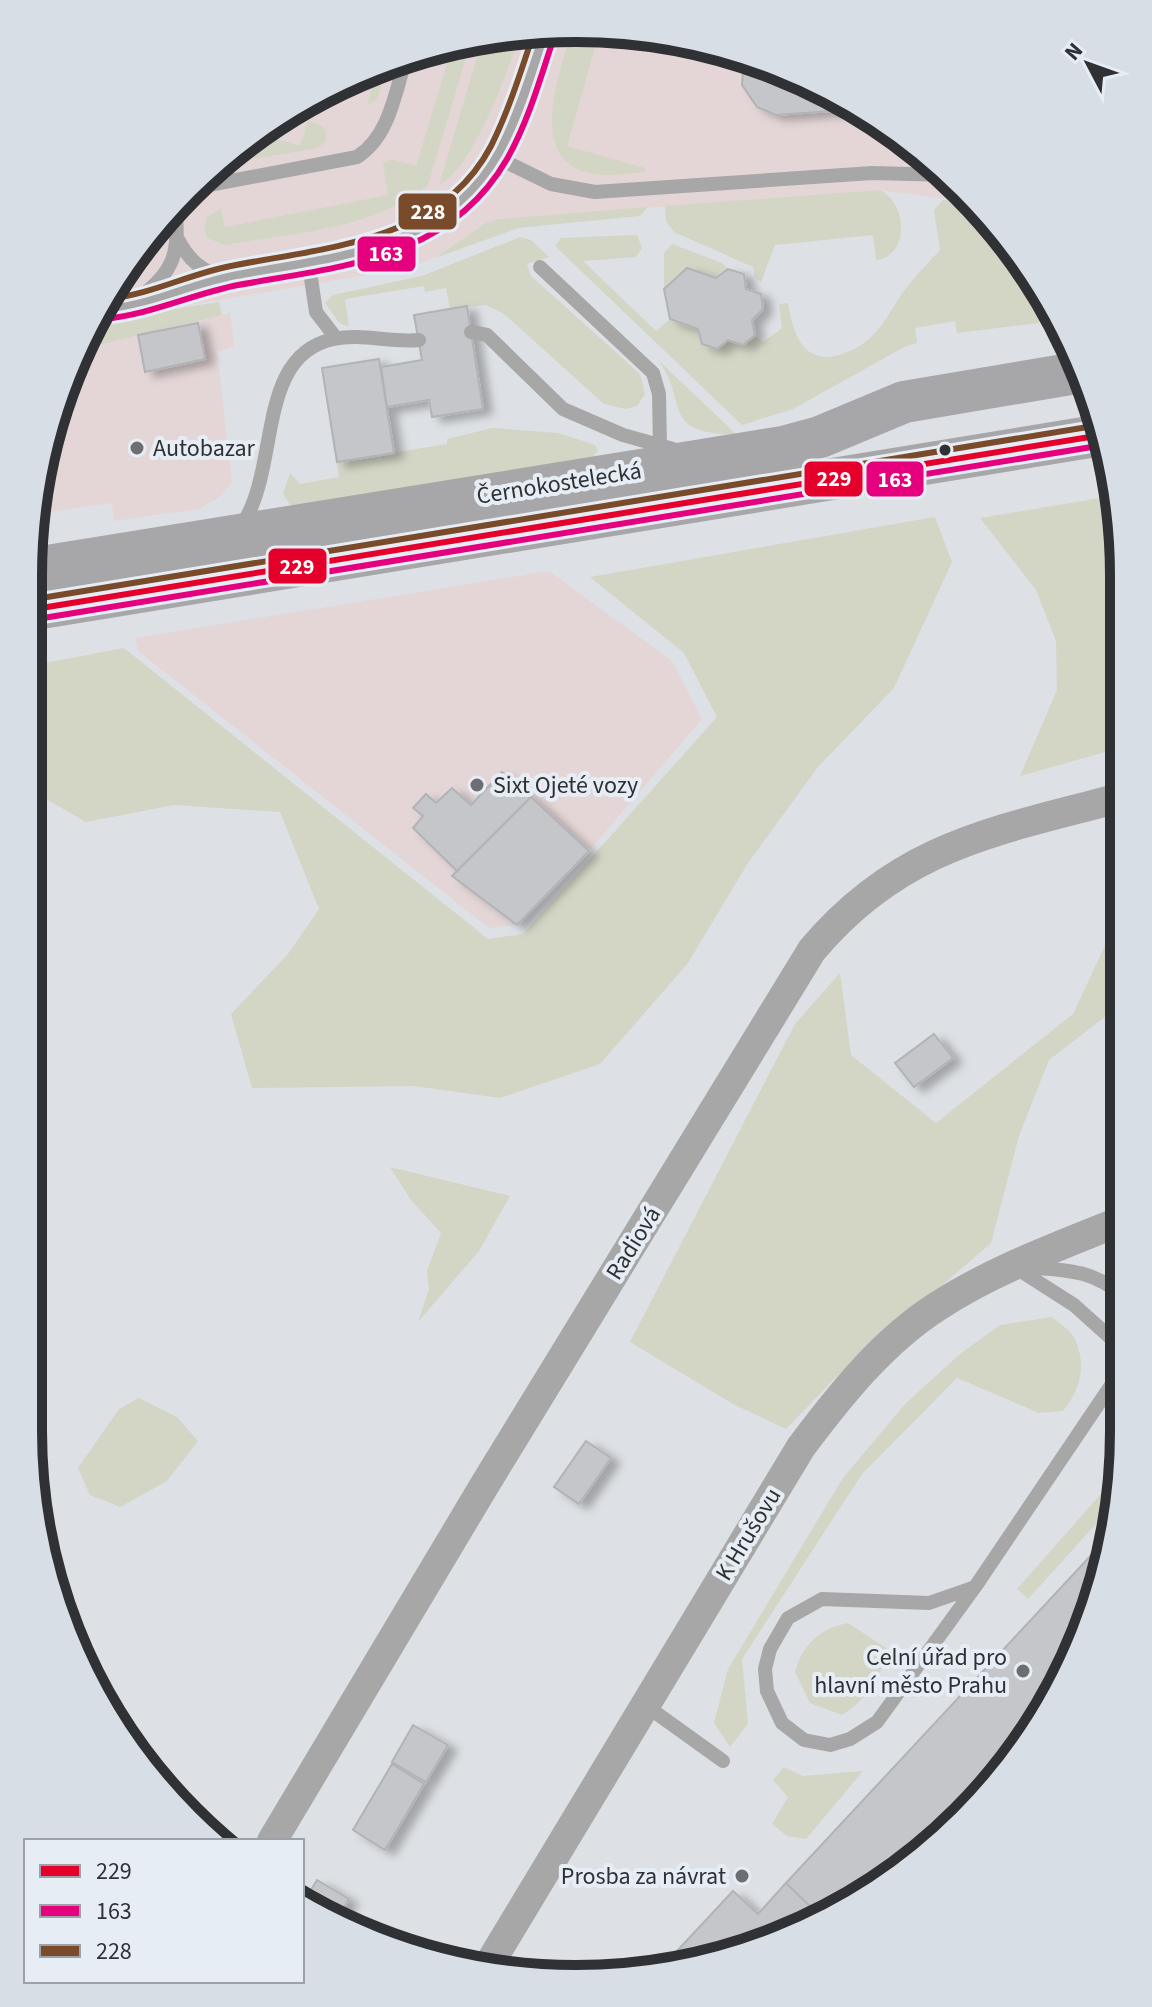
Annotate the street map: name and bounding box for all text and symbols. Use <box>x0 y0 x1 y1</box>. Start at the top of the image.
north arrow <box>1048 24 1128 104</box>
text: N <box>1057 36 1091 68</box>
line badge: 228 <box>397 192 458 231</box>
text: 228 <box>411 196 445 228</box>
line badge: 163 <box>356 235 417 273</box>
text: 163 <box>369 238 403 270</box>
place label: Autobazar <box>153 431 256 466</box>
marker: Autobazar <box>128 439 146 457</box>
unlabelled marker <box>937 442 953 458</box>
street label: Černokostelecká <box>474 453 644 514</box>
line badge: 229 <box>803 460 864 498</box>
line badge: 163 <box>865 460 925 498</box>
text: 229 <box>817 463 851 495</box>
text: 163 <box>878 464 912 496</box>
line badge: 229 <box>267 547 328 585</box>
text: 229 <box>280 551 314 583</box>
place label: Sixt Ojeté vozy <box>493 768 638 803</box>
marker: Sixt Ojeté vozy <box>468 776 486 794</box>
street label: Radiová <box>597 1200 670 1287</box>
street label: K Hrušovu <box>707 1481 790 1587</box>
place label: Celní úřad pro hlavní město Prahu <box>814 1640 1007 1703</box>
marker: Celní úřad pro hlavní město Prahu <box>1014 1662 1032 1680</box>
legend <box>24 1839 304 1983</box>
text: 229 <box>96 1854 132 1889</box>
place label: Prosba za návrat <box>561 1859 726 1894</box>
marker: Prosba za návrat <box>733 1867 751 1885</box>
text: 163 <box>96 1894 132 1929</box>
text: 228 <box>96 1934 132 1969</box>

